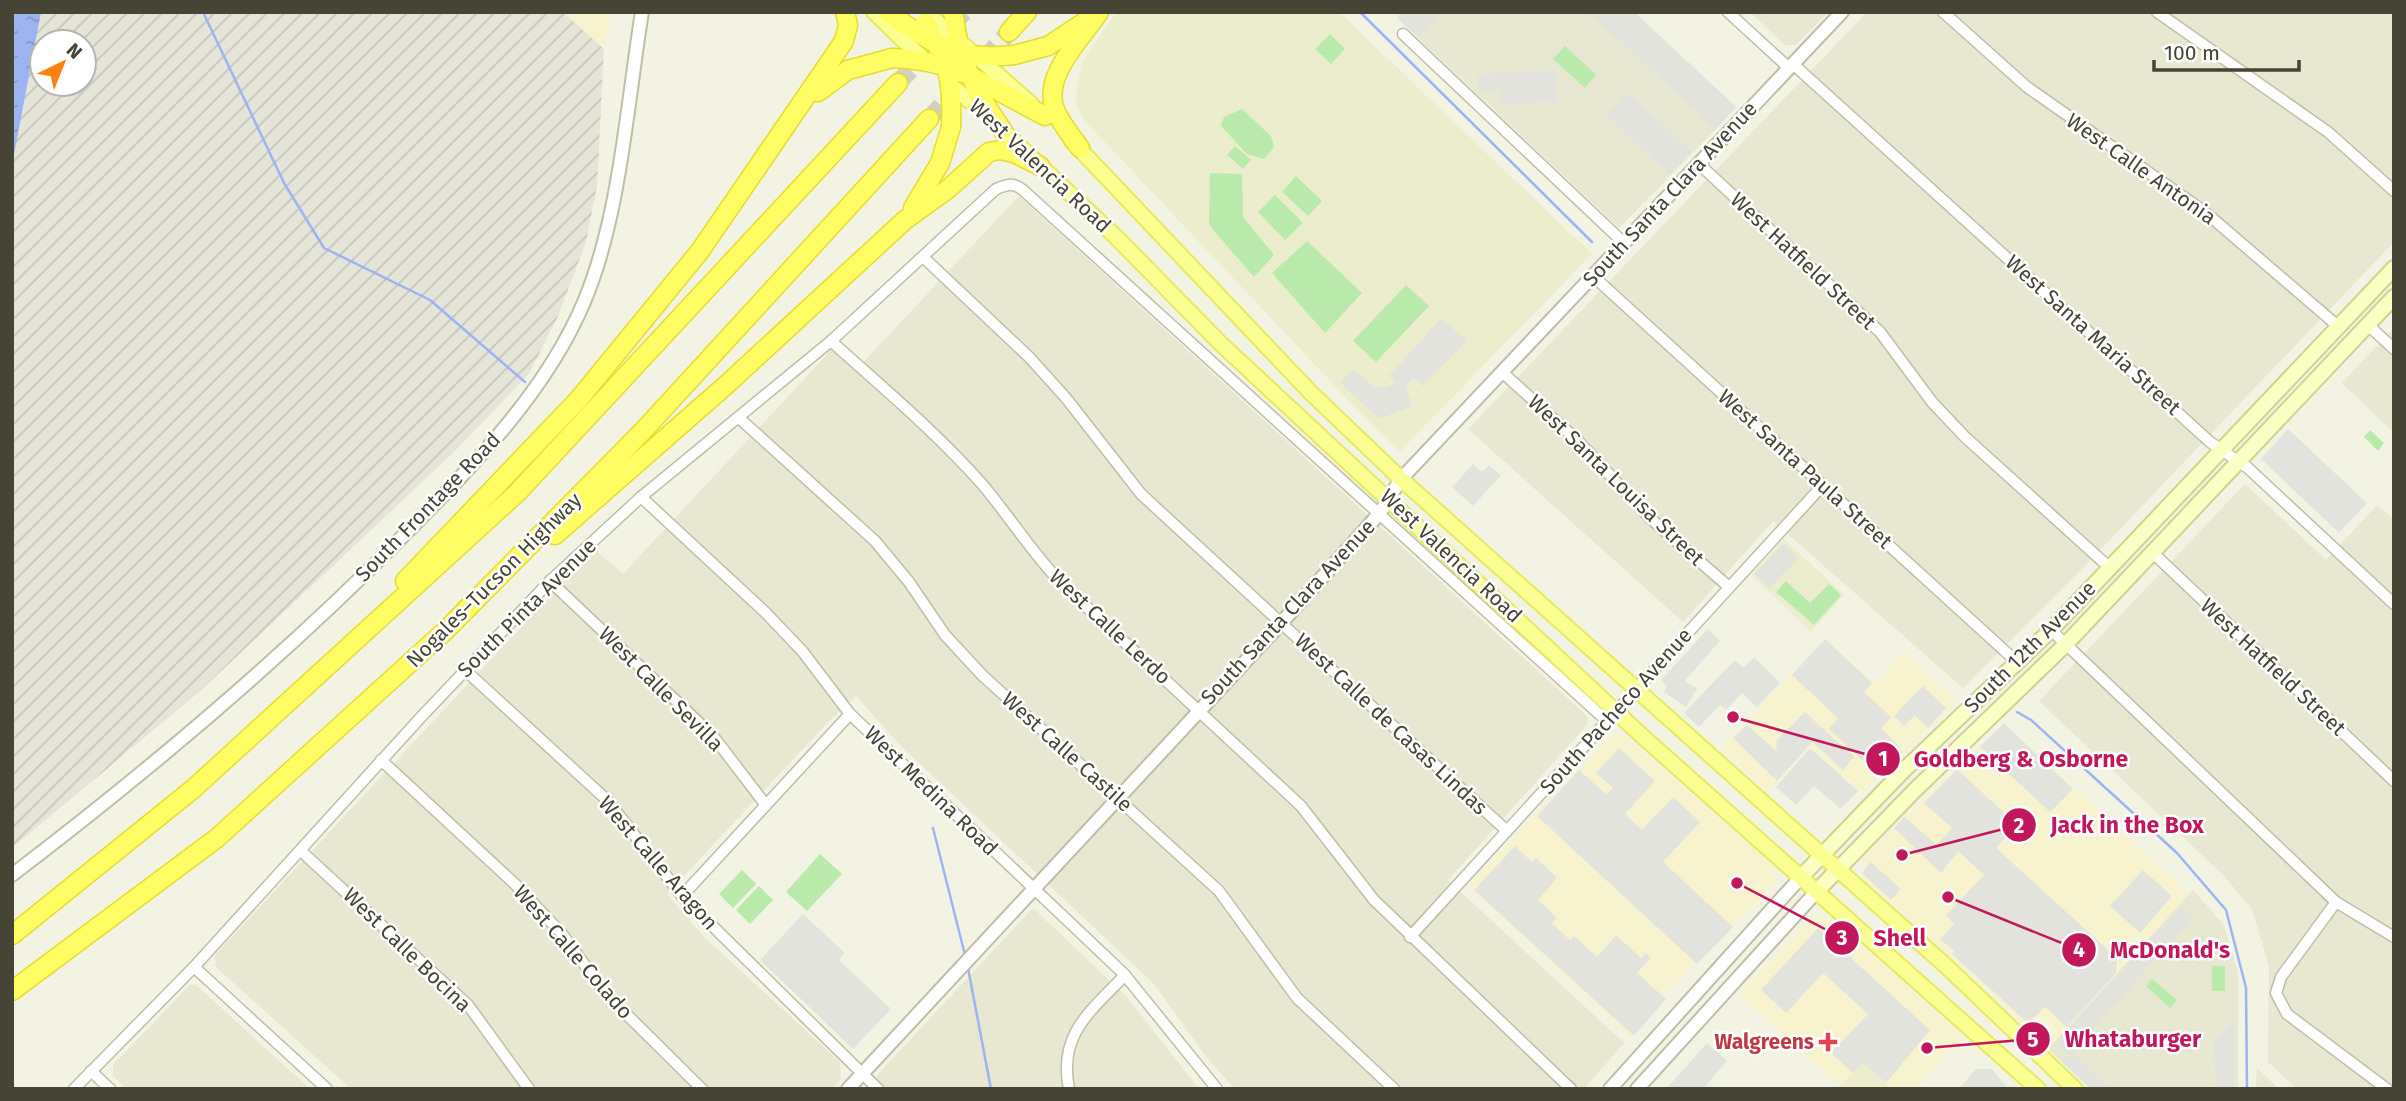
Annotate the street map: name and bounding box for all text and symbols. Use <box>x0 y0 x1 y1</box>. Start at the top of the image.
north arrow <box>28 28 98 98</box>
scale bar <box>2154 28 2299 72</box>
text: N <box>62 38 87 64</box>
text: 100 m <box>2164 40 2220 66</box>
street label: West Valencia Road <box>964 93 1116 239</box>
street label: South Santa Clara Avenue <box>1577 96 1763 292</box>
street label: West Calle Antonia <box>2061 108 2221 230</box>
street label: West Hatfield Street <box>1725 187 1881 335</box>
street label: West Santa Maria Street <box>2000 249 2186 421</box>
street label: West Santa Paula Street <box>1712 384 1898 554</box>
street label: West Santa Louisa Street <box>1522 389 1710 571</box>
street label: South Frontage Road <box>350 427 506 587</box>
street label: West Valencia Road <box>1375 483 1527 629</box>
street label: Nogales–Tucson Highway <box>401 486 588 673</box>
street label: South Santa Clara Avenue <box>1195 514 1381 710</box>
street label: South Pinta Avenue <box>452 533 602 683</box>
street label: West Calle Lerdo <box>1044 564 1176 690</box>
street label: South 12th Avenue <box>1959 576 2101 718</box>
street label: West Hatfield Street <box>2195 593 2351 741</box>
street label: West Calle Sevilla <box>593 621 729 757</box>
street label: South Pacheco Avenue <box>1534 622 1698 800</box>
street label: West Calle de Casas Lindas <box>1289 628 1493 820</box>
street label: West Calle Castile <box>996 686 1138 818</box>
street label: West Medina Road <box>859 721 1003 861</box>
callout: Goldberg & Osborne <box>1865 737 2143 781</box>
text: Goldberg & Osborne <box>1914 745 2129 773</box>
text: 1 <box>1878 746 1888 772</box>
street label: West Calle Aragon <box>593 791 723 935</box>
callout: Jack in the Box <box>2002 803 2218 847</box>
text: Jack in the Box <box>2049 811 2204 839</box>
text: 2 <box>2014 813 2025 839</box>
street label: West Calle Colado <box>508 880 638 1024</box>
street label: West Calle Bocina <box>337 882 477 1018</box>
callout: Shell <box>1825 916 1941 960</box>
text: Shell <box>1874 924 1927 952</box>
text: 3 <box>1836 925 1848 951</box>
callout: McDonald's <box>2061 928 2244 972</box>
text: McDonald's <box>2110 936 2230 964</box>
text: 4 <box>2073 937 2085 963</box>
callout: Whataburger <box>2015 1017 2215 1061</box>
text: Whataburger <box>2065 1025 2202 1053</box>
text: 5 <box>2027 1027 2039 1053</box>
place label: Walgreens <box>1715 1029 1814 1055</box>
marker: Walgreens <box>1820 1034 1836 1050</box>

